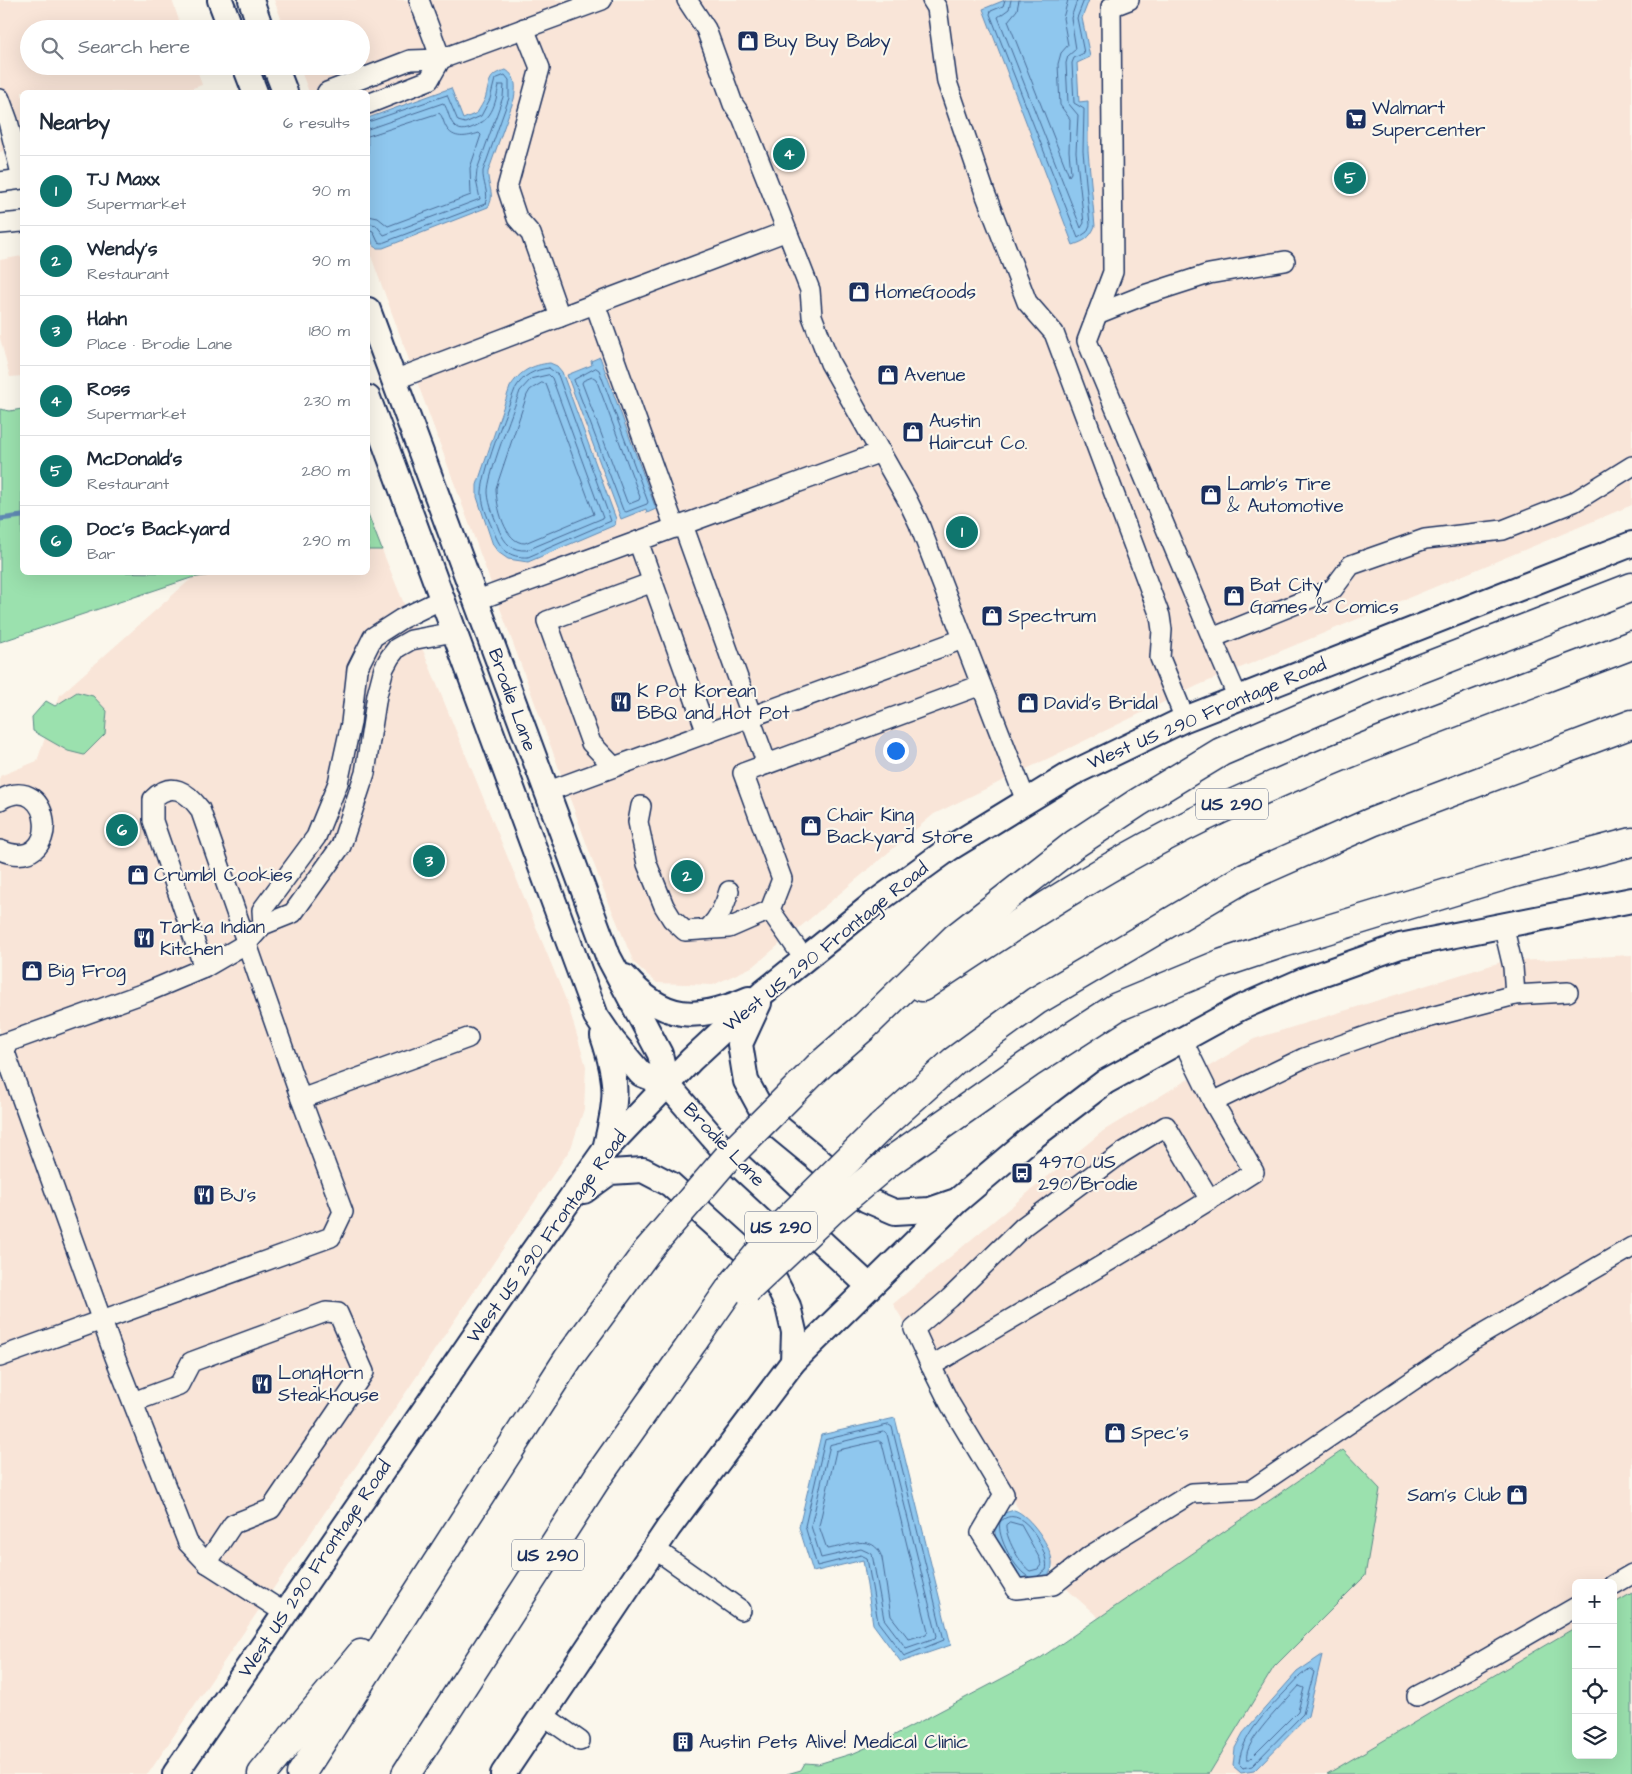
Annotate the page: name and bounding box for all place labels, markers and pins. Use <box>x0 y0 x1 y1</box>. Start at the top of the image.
place label: Buy Buy Baby <box>764 28 891 56</box>
shop icon: Buy Buy Baby <box>736 29 760 53</box>
place label: Walmart Supercenter <box>1372 95 1486 144</box>
supermarket icon: Walmart Supercenter <box>1344 107 1368 131</box>
pin: 4 <box>773 135 805 173</box>
pin: 5 <box>1334 159 1366 197</box>
place label: HomeGoods <box>875 279 976 306</box>
shop icon: HomeGoods <box>847 280 871 304</box>
place label: Avenue <box>904 362 966 389</box>
shop icon: Avenue <box>876 363 900 387</box>
place label: Austin Haircut Co. <box>929 408 1027 457</box>
shop icon: Austin Haircut Co. <box>901 420 925 444</box>
place label: Lamb's Tire & Automotive <box>1227 471 1344 520</box>
shop icon: Lamb's Tire & Automotive <box>1199 483 1223 507</box>
pin: 1 <box>946 513 978 551</box>
place label: Bat City Games & Comics <box>1250 572 1399 621</box>
shop icon: Bat City Games & Comics <box>1222 584 1246 608</box>
place label: Spectrum <box>1008 603 1096 630</box>
shop icon: Spectrum <box>980 604 1004 628</box>
place label: K Pot Korean BBQ and Hot Pot <box>637 678 790 727</box>
restaurant icon: K Pot Korean BBQ and Hot Pot <box>609 690 633 714</box>
place label: David's Bridal <box>1044 690 1158 717</box>
shop icon: David's Bridal <box>1016 691 1040 715</box>
place label: Chair King Backyard Store <box>827 802 973 852</box>
pin: 6 <box>106 811 138 849</box>
shop icon: Chair King Backyard Store <box>799 814 823 838</box>
pin: 3 <box>413 842 445 880</box>
pin: 2 <box>671 857 703 895</box>
place label: Crumbl Cookies <box>154 862 293 889</box>
shop icon: Crumbl Cookies <box>126 863 150 887</box>
place label: Tarka Indian Kitchen <box>160 914 265 963</box>
restaurant icon: Tarka Indian Kitchen <box>132 926 156 950</box>
place label: Big Frog <box>48 958 126 986</box>
shop icon: Big Frog <box>20 959 44 983</box>
place label: 4970 US 290/Brodie <box>1038 1149 1138 1198</box>
bus stop icon: 4970 US 290/Brodie <box>1010 1161 1034 1185</box>
place label: BJ's <box>220 1182 256 1209</box>
restaurant icon: BJ's <box>192 1183 216 1207</box>
place label: LongHorn Steakhouse <box>278 1360 379 1409</box>
restaurant icon: LongHorn Steakhouse <box>250 1372 274 1396</box>
place label: Spec's <box>1131 1420 1189 1447</box>
shop icon: Spec's <box>1103 1421 1127 1445</box>
place label: Sam's Club <box>1407 1482 1501 1509</box>
shop icon: Sam's Club <box>1505 1483 1529 1507</box>
place label: Austin Pets Alive! Medical Clinic <box>699 1729 968 1756</box>
building icon: Austin Pets Alive! Medical Clinic <box>671 1730 695 1754</box>

